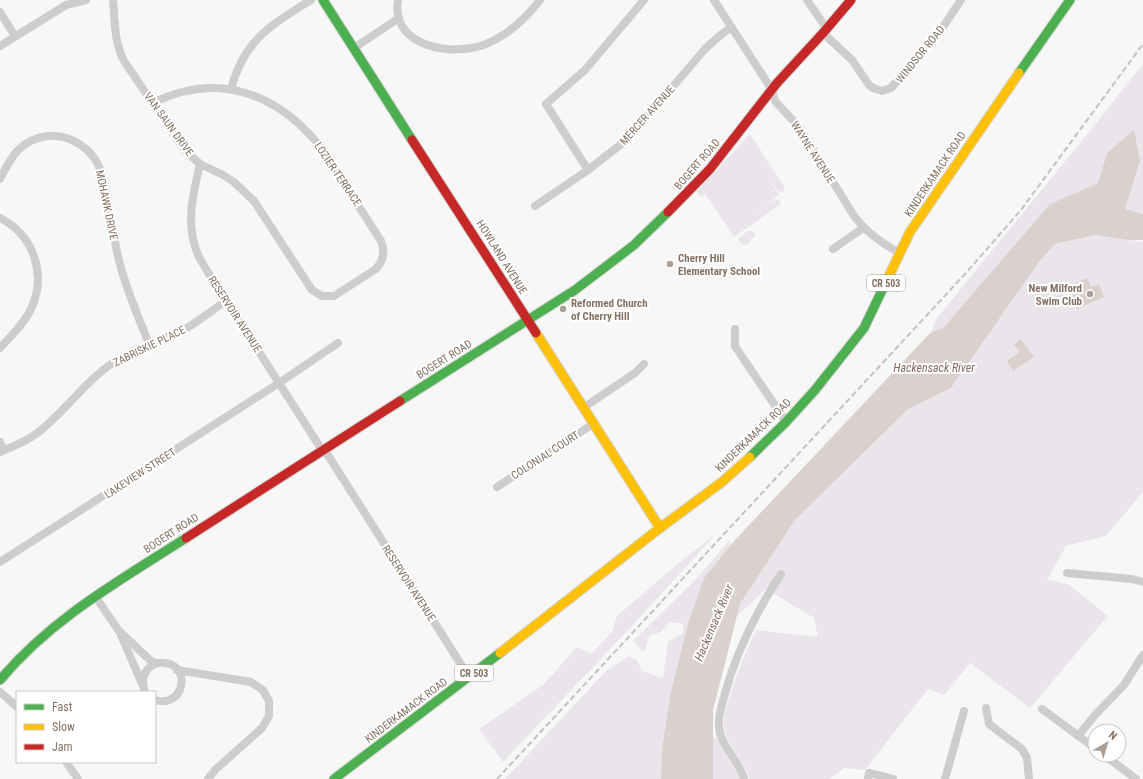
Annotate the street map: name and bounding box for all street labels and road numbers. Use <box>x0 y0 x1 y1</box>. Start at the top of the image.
street label: WINDSOR ROAD <box>893 23 947 86</box>
street label: MERCER AVENUE <box>617 82 678 148</box>
street label: VAN SAUN DRIVE <box>141 90 196 159</box>
street label: WAYNE AVENUE <box>788 119 838 186</box>
street label: KINDERKAMACK ROAD <box>902 129 969 219</box>
street label: BOGERT ROAD <box>672 136 723 192</box>
street label: LOZIER TERRACE <box>311 140 364 209</box>
street label: MOHAWK DRIVE <box>93 169 120 242</box>
street label: HOWLAND AVENUE <box>474 218 530 297</box>
street label: RESERVOIR AVENUE <box>205 274 264 355</box>
road number: CR 503 <box>867 275 905 291</box>
street label: ZABRISKIE PLACE <box>111 323 188 370</box>
street label: BOGERT ROAD <box>414 337 474 382</box>
street label: KINDERKAMACK ROAD <box>713 396 794 475</box>
street label: COLONIAL COURT <box>509 429 582 482</box>
street label: LAKEVIEW STREET <box>102 445 179 501</box>
street label: BOGERT ROAD <box>141 511 201 556</box>
street label: RESERVOIR AVENUE <box>379 543 438 624</box>
road number: CR 503 <box>455 665 493 681</box>
street label: KINDERKAMACK ROAD <box>362 675 450 746</box>

